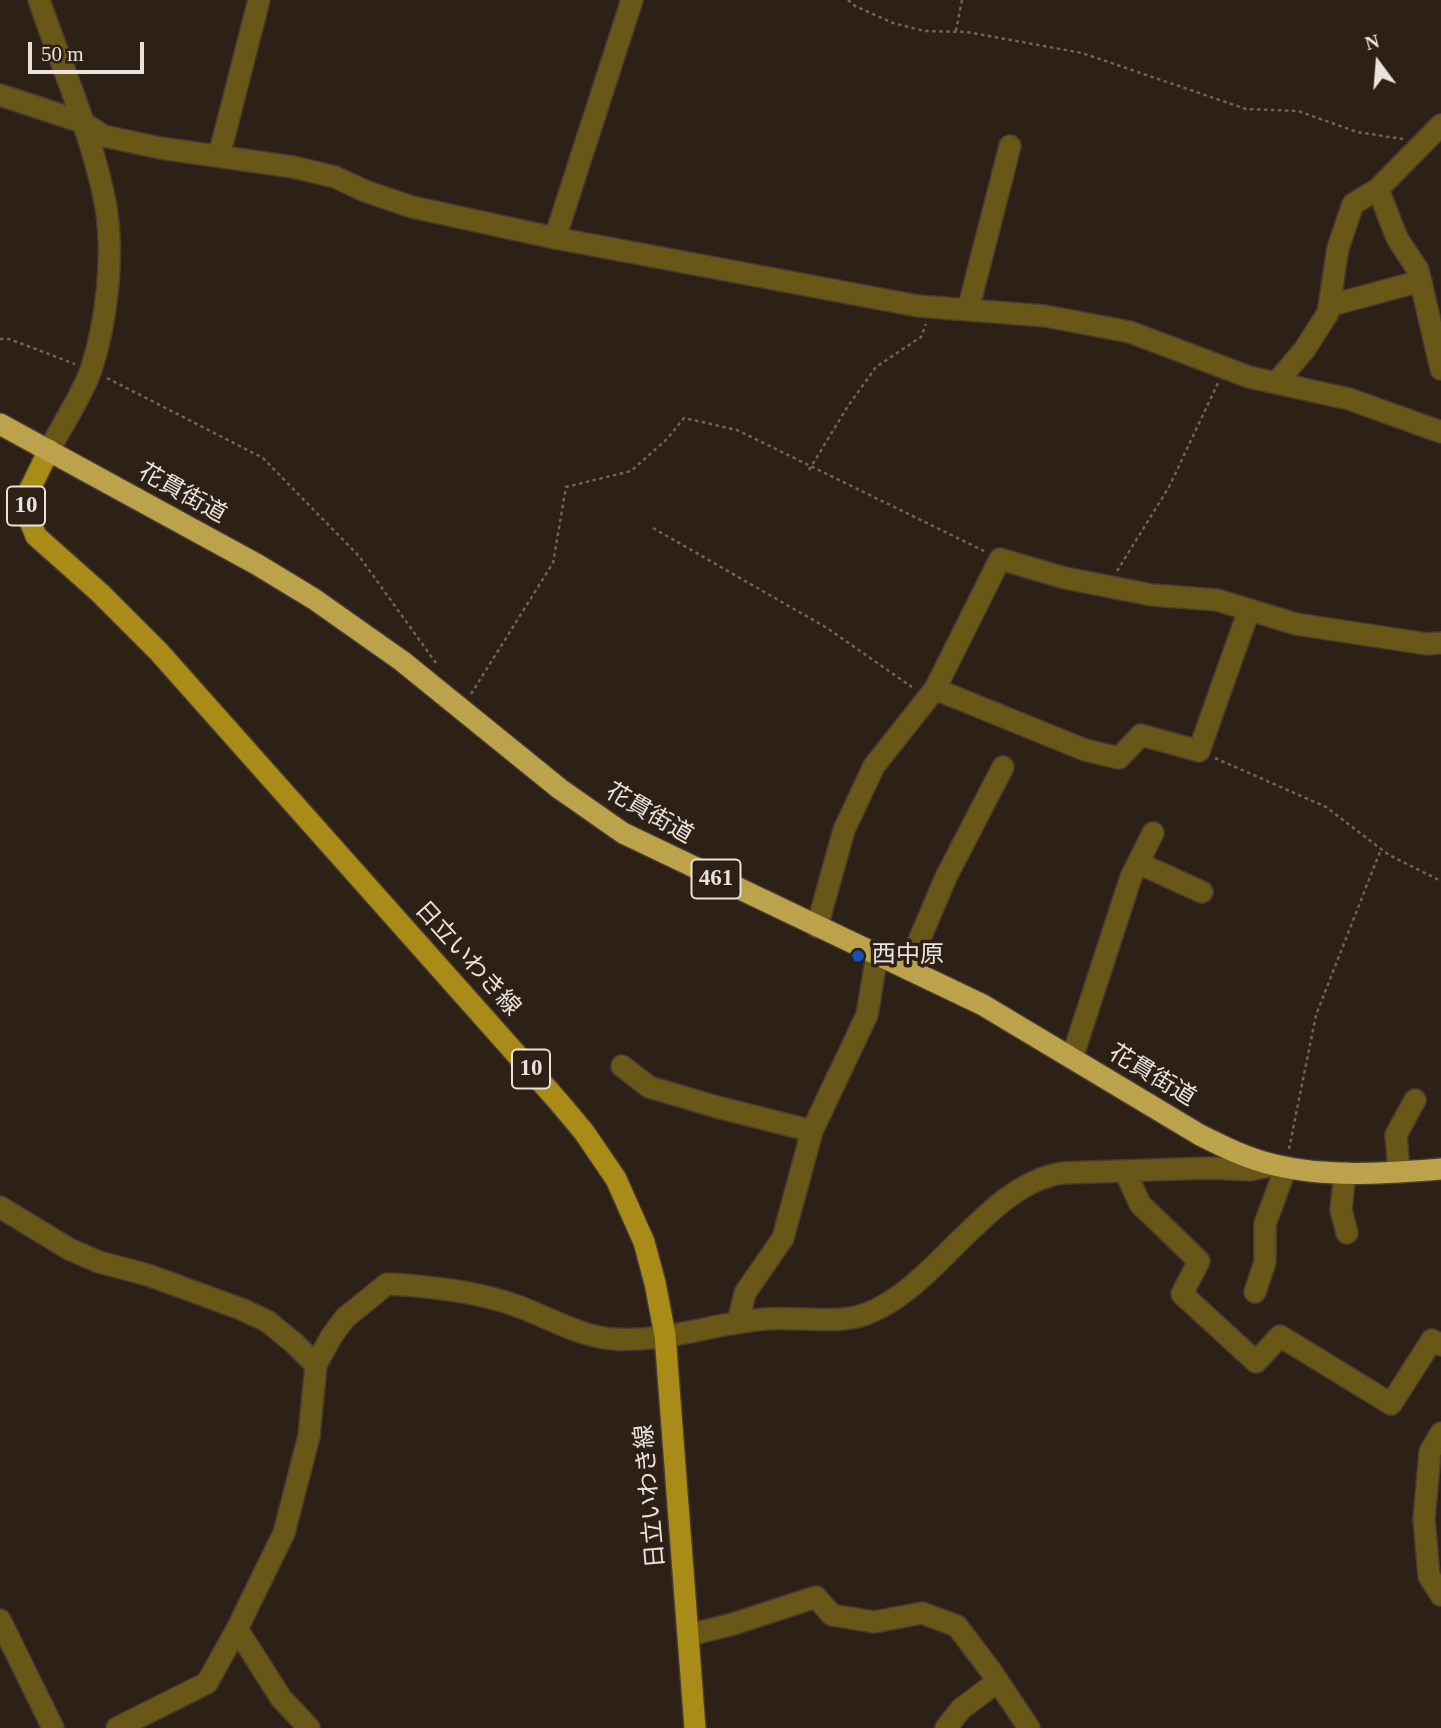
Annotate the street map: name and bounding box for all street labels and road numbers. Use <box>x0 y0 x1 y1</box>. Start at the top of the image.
street label: 花貫街道 <box>133 458 231 530</box>
road number: 10 <box>7 486 45 526</box>
street label: 花貫街道 <box>600 778 698 850</box>
road number: 461 <box>692 860 740 898</box>
street label: 日立いわき線 <box>408 896 526 1022</box>
street label: 花貫街道 <box>1103 1039 1201 1113</box>
road number: 10 <box>512 1050 550 1088</box>
street label: 日立いわき線 <box>630 1423 672 1569</box>

